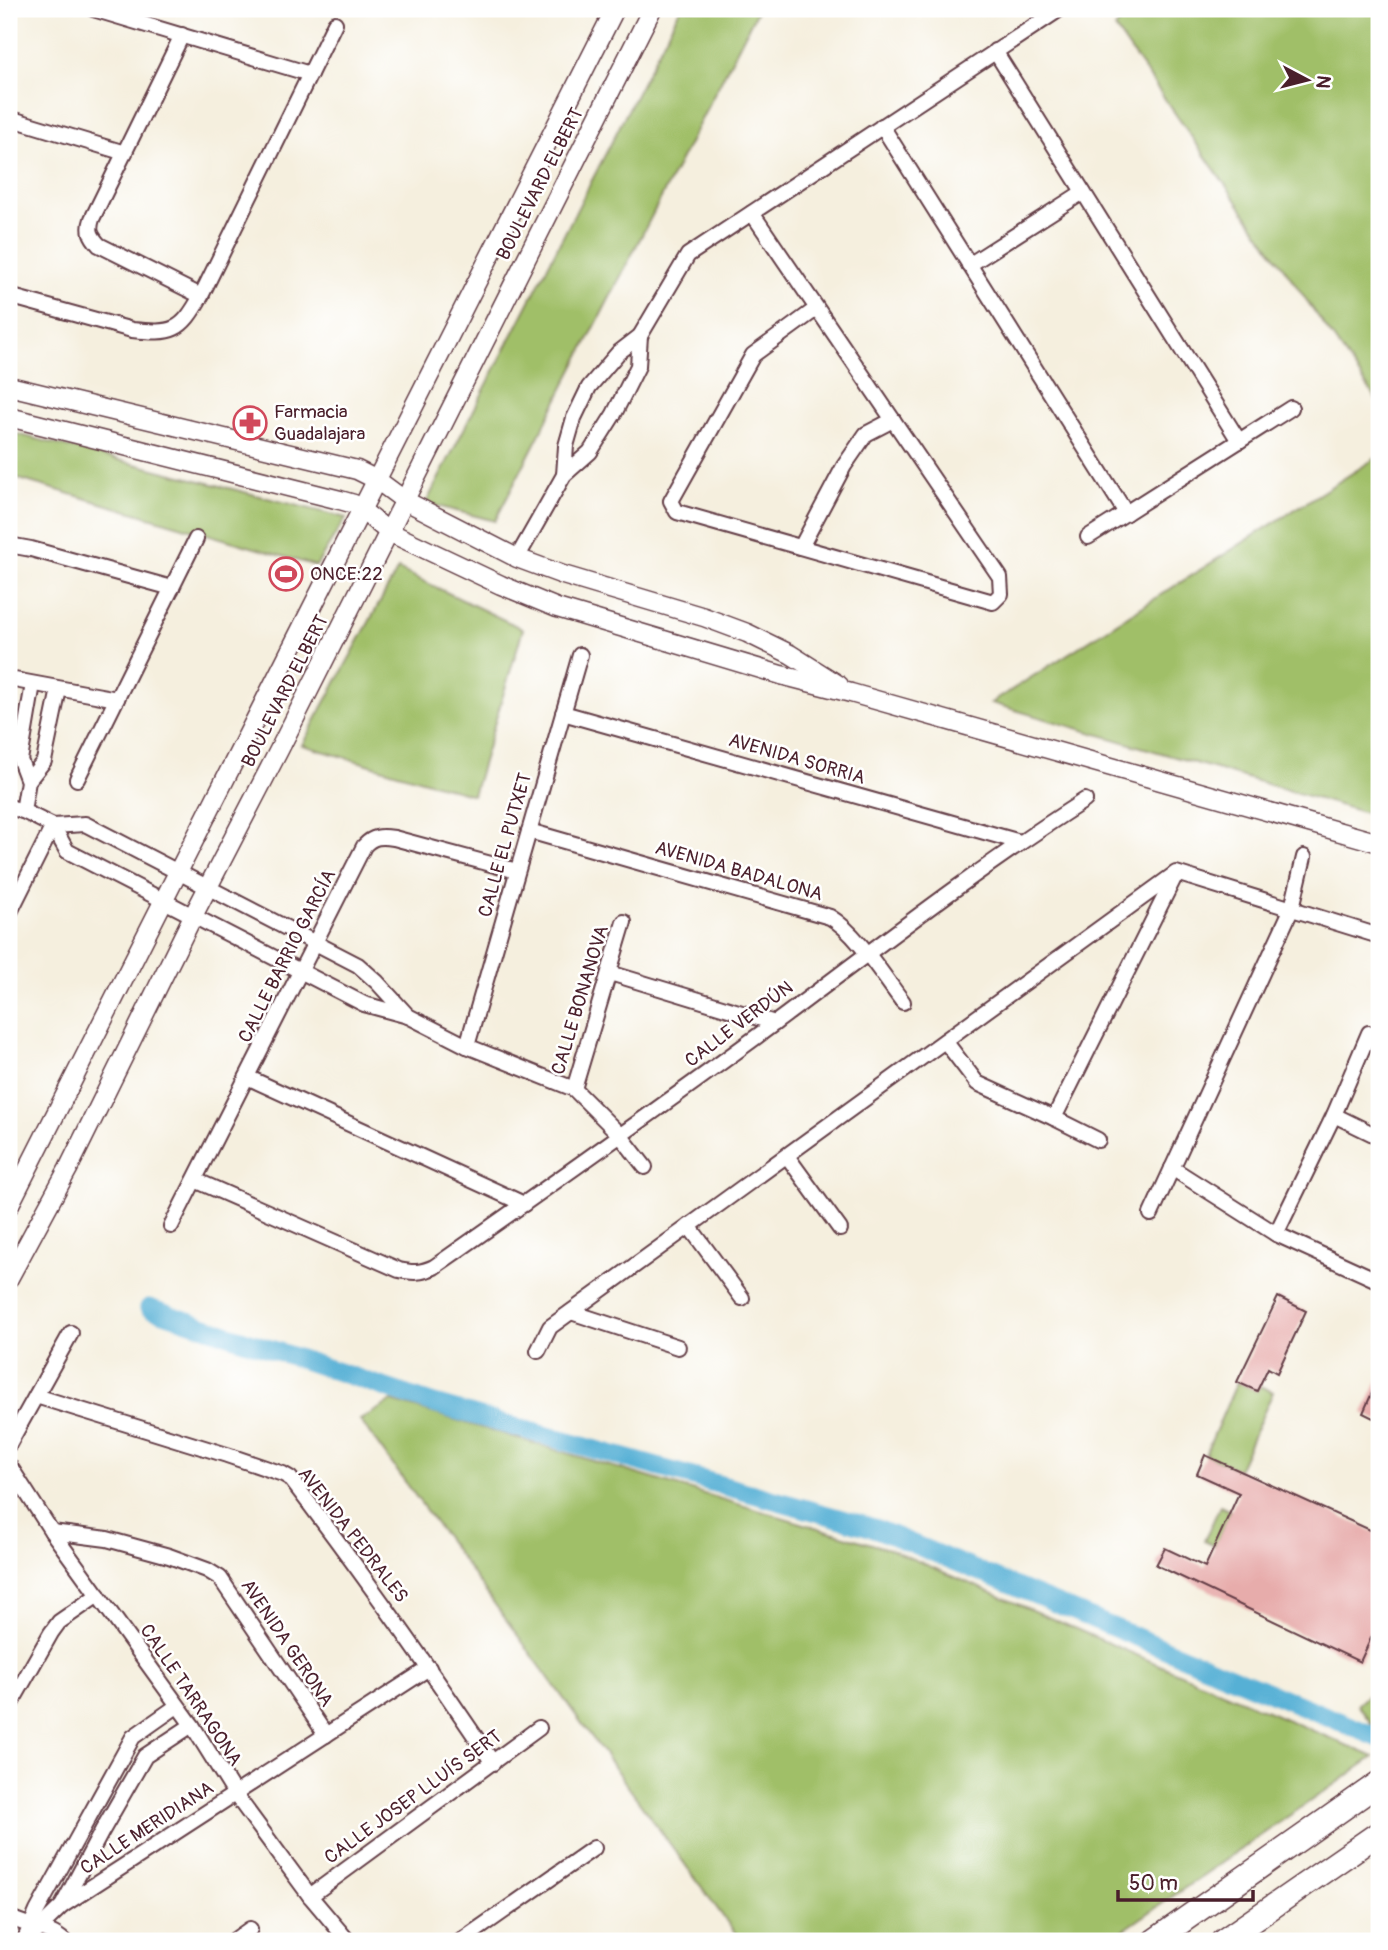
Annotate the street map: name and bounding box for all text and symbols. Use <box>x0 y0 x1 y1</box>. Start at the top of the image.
north arrow <box>1272 46 1342 116</box>
text: N <box>1310 74 1336 90</box>
street label: BOULEVARD ELBERT <box>491 104 589 264</box>
place label: Farmacia Guadalajara <box>274 400 365 446</box>
pharmacy icon: Farmacia Guadalajara <box>231 404 269 442</box>
sports icon: ONCE:22 <box>267 555 305 593</box>
place label: ONCE:22 <box>310 562 383 586</box>
street label: BOULEVARD ELBERT <box>236 611 334 771</box>
street label: AVENIDA SORRIA <box>726 728 868 790</box>
street label: CALLE EL PUTXET <box>473 770 537 920</box>
street label: AVENIDA BADALONA <box>652 836 826 906</box>
street label: CALLE BARRIO GARCÍA <box>233 865 341 1047</box>
street label: CALLE BONANOVA <box>546 923 614 1077</box>
street label: CALLE VERDÚN <box>680 976 798 1072</box>
street label: AVENIDA PEDRALES <box>293 1462 413 1608</box>
street label: AVENIDA GERONA <box>235 1575 339 1711</box>
street label: CALLE TARRAGONA <box>135 1619 247 1771</box>
street label: CALLE JOSEP LLUÍS SERT <box>320 1725 506 1869</box>
street label: CALLE MERIDIANA <box>76 1776 218 1880</box>
scale bar <box>1118 1859 1253 1903</box>
text: 50 m <box>1129 1870 1178 1897</box>

